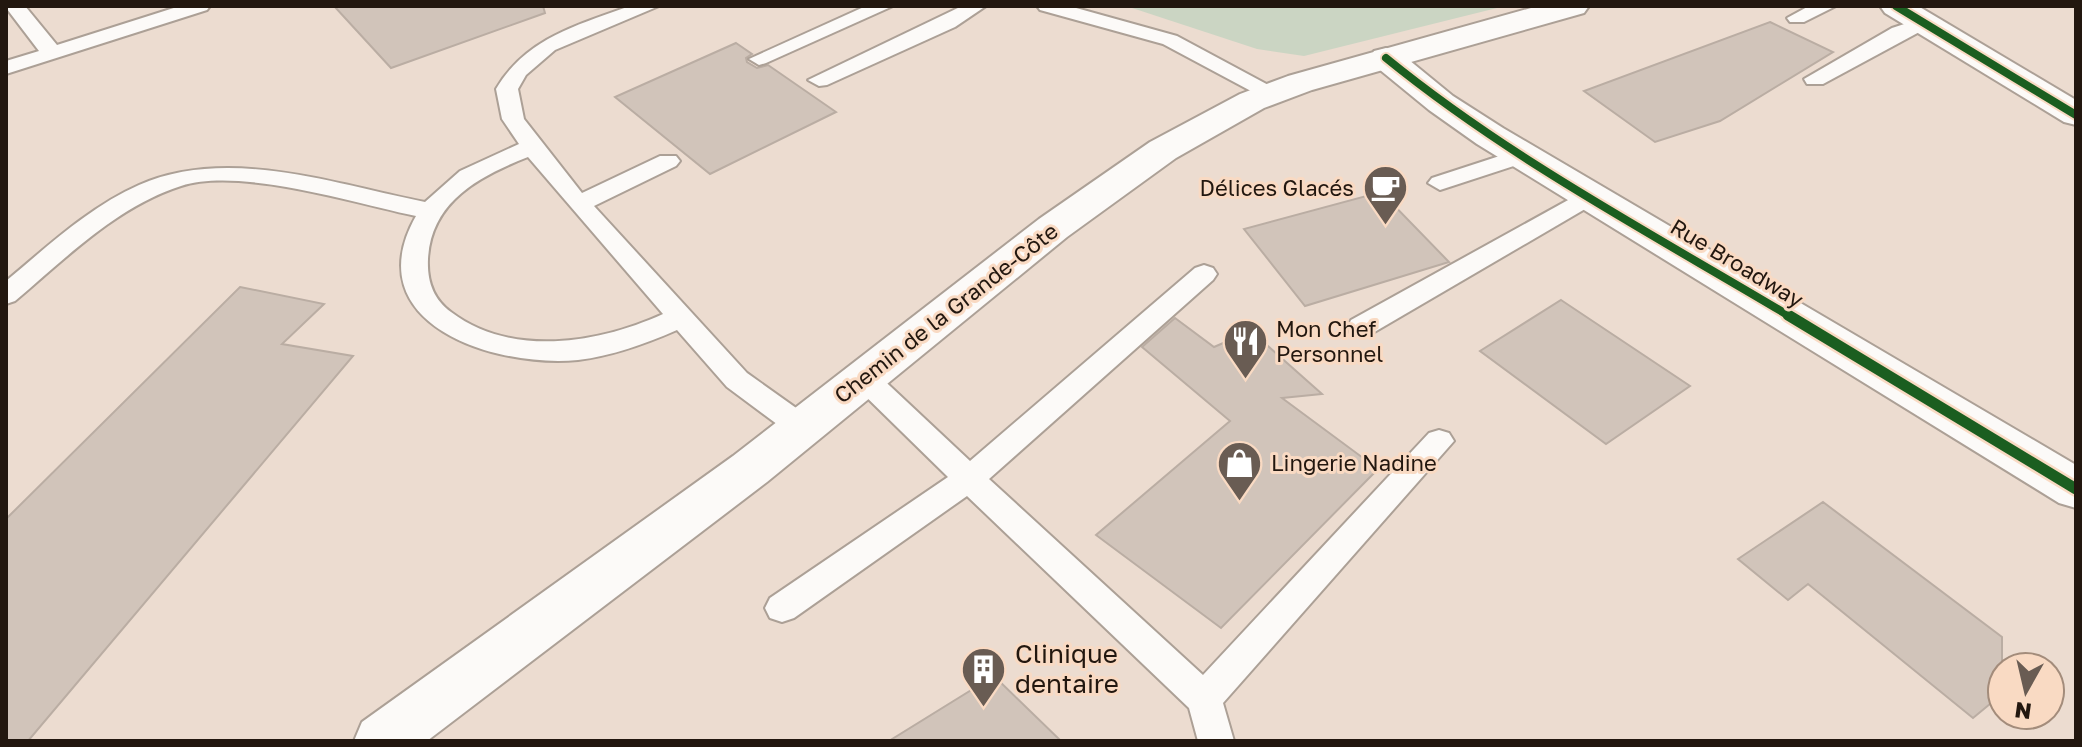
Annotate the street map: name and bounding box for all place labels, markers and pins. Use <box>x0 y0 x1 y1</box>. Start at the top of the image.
cafe icon: Délices Glacés <box>1361 164 1409 227</box>
place label: Délices Glacés <box>1200 174 1354 201</box>
place label: Mon Chef Personnel <box>1276 315 1383 367</box>
restaurant icon: Mon Chef Personnel <box>1221 318 1269 381</box>
shop icon: Lingerie Nadine <box>1216 439 1264 502</box>
place label: Lingerie Nadine <box>1271 449 1437 476</box>
place label: Clinique dentaire <box>1015 638 1119 699</box>
building icon: Clinique dentaire <box>960 645 1008 708</box>

